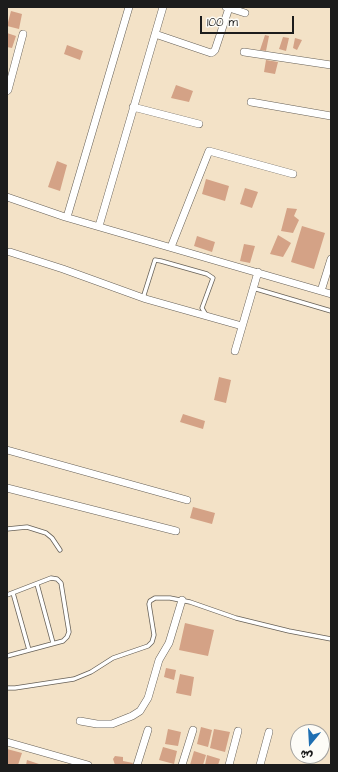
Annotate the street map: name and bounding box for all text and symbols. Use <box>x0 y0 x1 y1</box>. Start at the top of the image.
scale bar <box>202 8 296 34</box>
text: 100 m <box>207 14 238 31</box>
north arrow <box>290 724 330 764</box>
text: ش <box>298 746 315 764</box>

